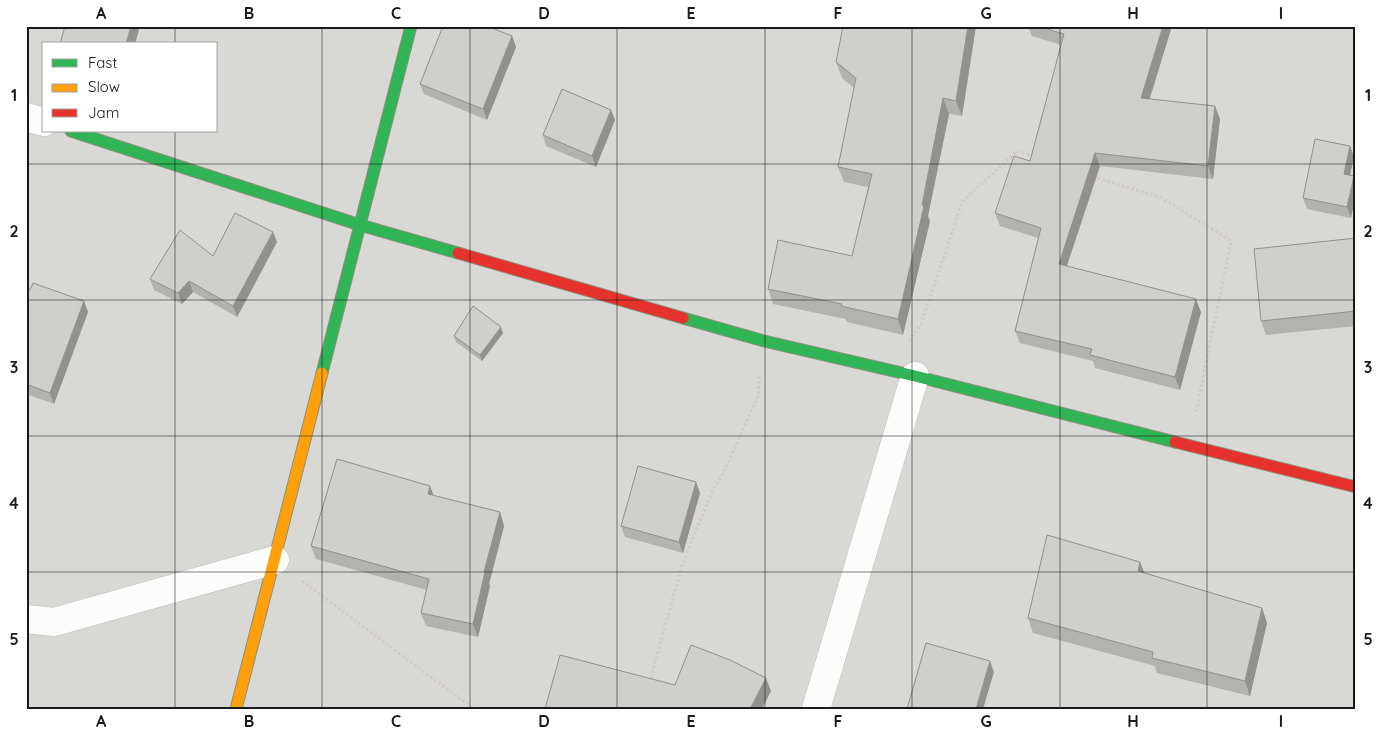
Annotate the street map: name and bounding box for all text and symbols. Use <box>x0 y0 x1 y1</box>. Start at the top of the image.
text: A <box>96 3 107 23</box>
text: B <box>244 3 254 23</box>
text: C <box>391 3 401 23</box>
text: D <box>538 3 550 23</box>
text: E <box>686 3 696 23</box>
text: F <box>834 3 843 23</box>
text: G <box>980 3 992 23</box>
text: H <box>1127 3 1139 23</box>
text: I <box>1279 3 1283 23</box>
legend <box>42 42 218 132</box>
text: Fast <box>88 53 117 72</box>
text: Slow <box>88 77 120 96</box>
text: 1 <box>11 85 17 105</box>
text: 1 <box>1365 85 1371 105</box>
text: Jam <box>88 103 119 122</box>
text: 2 <box>9 221 19 241</box>
text: 2 <box>1363 221 1373 241</box>
text: 3 <box>10 357 18 377</box>
text: 3 <box>1364 357 1372 377</box>
text: 4 <box>9 493 19 513</box>
text: 4 <box>1363 493 1373 513</box>
text: 5 <box>9 629 19 649</box>
text: 5 <box>1363 629 1373 649</box>
text: A <box>96 711 107 731</box>
text: B <box>244 711 254 731</box>
text: C <box>391 711 401 731</box>
text: D <box>538 711 550 731</box>
text: E <box>686 711 696 731</box>
text: F <box>834 711 843 731</box>
text: G <box>980 711 992 731</box>
text: H <box>1127 711 1139 731</box>
text: I <box>1279 711 1283 731</box>

